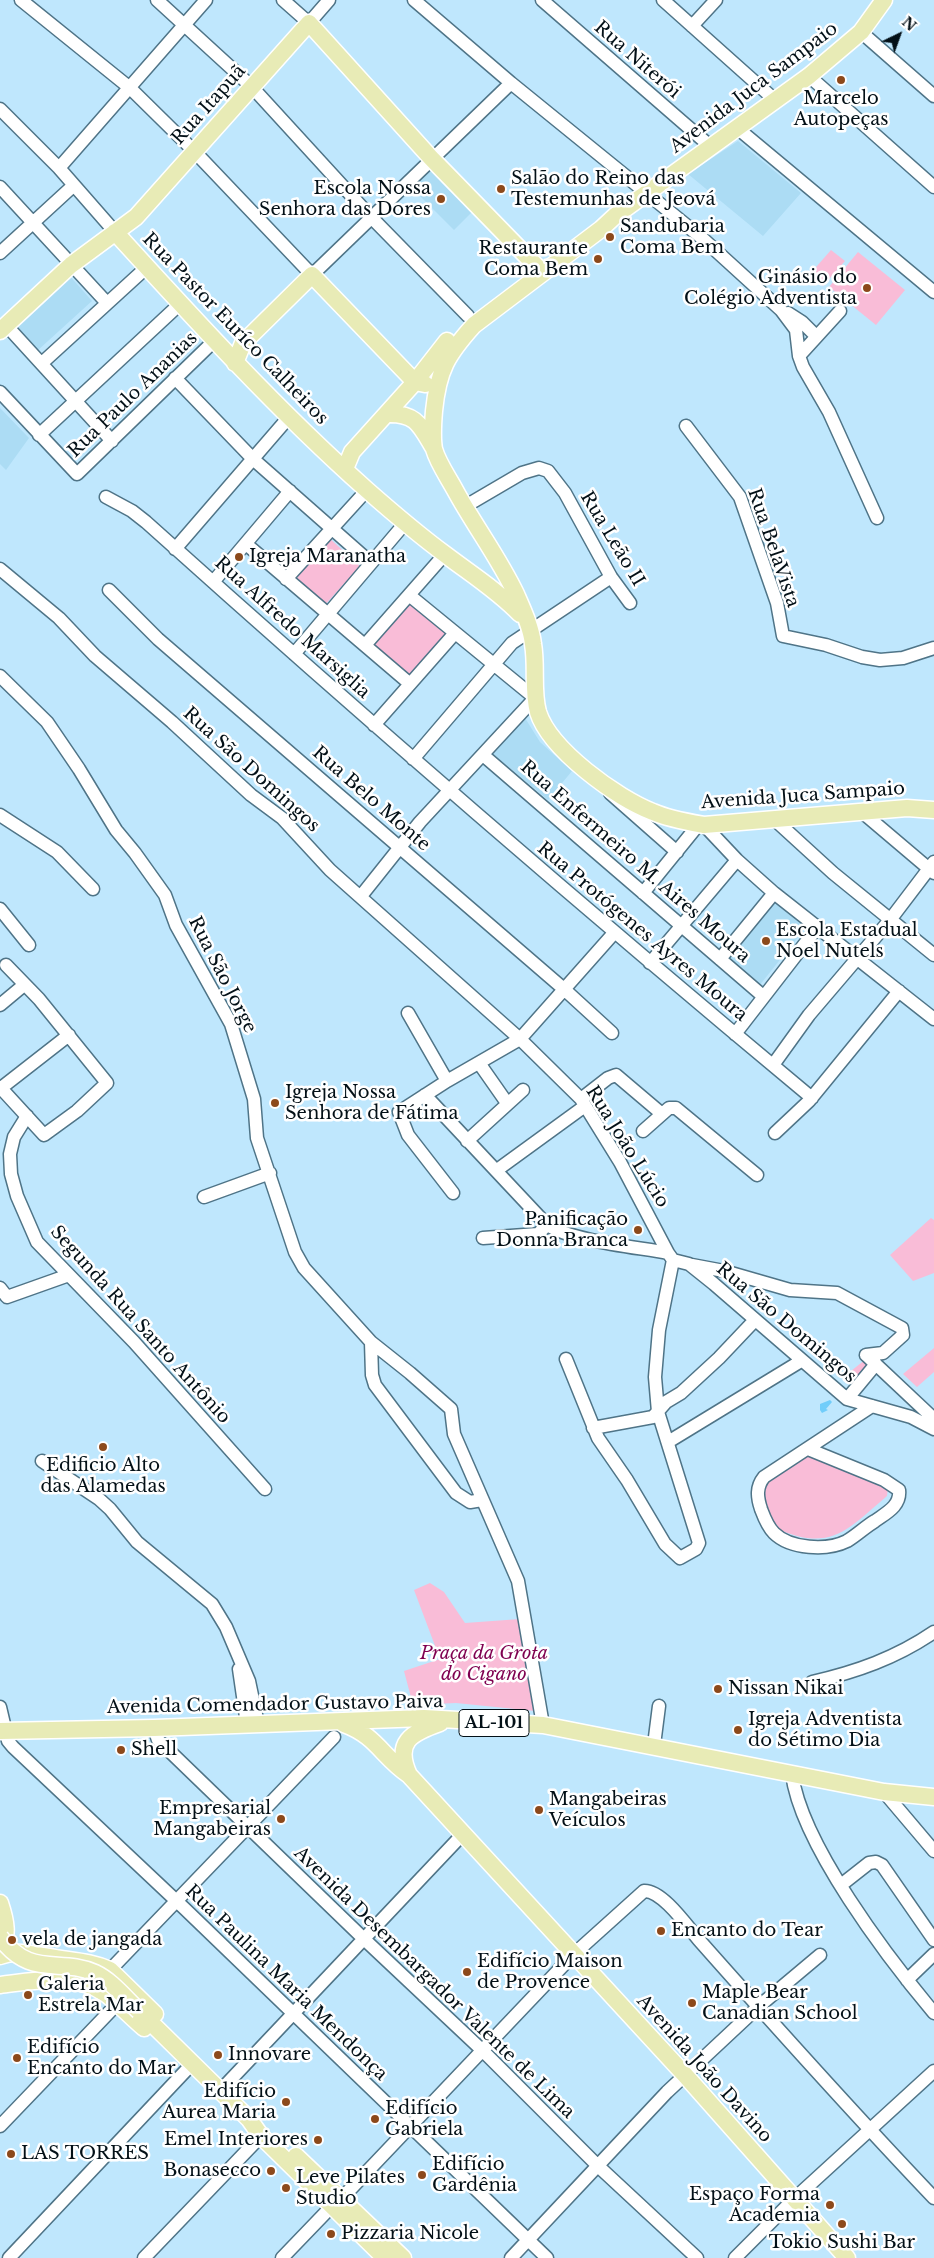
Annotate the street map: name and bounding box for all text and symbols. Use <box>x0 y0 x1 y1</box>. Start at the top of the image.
north arrow <box>874 10 924 60</box>
text: N <box>898 13 920 35</box>
street label: Rua Niterói <box>590 17 684 103</box>
street label: Avenida Juca Sampaio <box>666 18 842 158</box>
street label: Rua Itapuã <box>168 61 250 149</box>
marker: Marcelo Autopeças <box>835 74 847 86</box>
place label: Marcelo Autopeças <box>794 88 888 130</box>
place label: Salão do Reino das Testemunhas de Jeová <box>511 168 715 210</box>
place label: Escola Nossa Senhora das Dores <box>259 178 431 220</box>
marker: Salão do Reino das Testemunhas de Jeová <box>495 183 507 195</box>
marker: Escola Nossa Senhora das Dores <box>435 193 447 205</box>
place label: Sandubaria Coma Bem <box>620 216 725 258</box>
street label: Rua Pastor Euríco Calheiros <box>138 229 332 429</box>
marker: Sandubaria Coma Bem <box>604 231 616 243</box>
place label: Restaurante Coma Bem <box>479 238 588 280</box>
marker: Restaurante Coma Bem <box>592 253 604 265</box>
place label: Ginásio do Colégio Adventista <box>684 267 857 310</box>
marker: Ginásio do Colégio Adventista <box>861 282 873 294</box>
street label: Rua Paulo Ananias <box>64 328 202 462</box>
street label: Rua BelaVista <box>743 486 803 610</box>
street label: Rua Leão II <box>575 488 649 590</box>
place label: Igreja Maranatha <box>249 546 406 568</box>
marker: Igreja Maranatha <box>233 551 245 563</box>
street label: Rua Alfredo Marsiglia <box>210 553 374 703</box>
street label: Rua São Domingos <box>178 703 324 837</box>
street label: Rua Belo Monte <box>308 742 434 856</box>
street label: Rua Enfermeiro M. Aires Moura <box>516 756 754 968</box>
street label: Avenida Juca Sampaio <box>700 778 906 814</box>
street label: Rua Protógenes Ayres Moura <box>533 838 751 1026</box>
street label: Rua São Jorge <box>183 913 261 1037</box>
place label: Escola Estadual Noel Nutels <box>776 920 918 962</box>
marker: Escola Estadual Noel Nutels <box>760 935 772 947</box>
place label: Igreja Nossa Senhora de Fátima <box>285 1082 458 1124</box>
street label: Rua João Lúcio <box>581 1082 673 1212</box>
marker: Igreja Nossa Senhora de Fátima <box>269 1097 281 1109</box>
place label: Panificação Donna Branca <box>496 1209 628 1252</box>
street label: Segunda Rua Santo Antônio <box>45 1222 235 1428</box>
marker: Panificação Donna Branca <box>632 1224 644 1236</box>
street label: Rua São Domingos <box>712 1258 860 1388</box>
marker: Edificio Alto das Alamedas <box>97 1441 109 1453</box>
place label: Edificio Alto das Alamedas <box>40 1455 166 1498</box>
park label: Praça da Grota do Cigano <box>420 1643 548 1686</box>
place label: Nissan Nikai <box>728 1678 843 1700</box>
marker: Nissan Nikai <box>712 1683 724 1695</box>
street label: Avenida Comendador Gustavo Paiva <box>107 1691 443 1719</box>
place label: Igreja Adventista do Sétimo Dia <box>748 1709 902 1752</box>
road number: AL-101 <box>459 1710 529 1736</box>
marker: Igreja Adventista do Sétimo Dia <box>732 1724 744 1736</box>
place label: Shell <box>131 1739 177 1761</box>
marker: Shell <box>115 1744 127 1756</box>
place label: Mangabeiras Veículos <box>549 1789 667 1832</box>
place label: Empresarial Mangabeiras <box>153 1798 271 1840</box>
marker: Mangabeiras Veículos <box>533 1804 545 1816</box>
marker: Empresarial Mangabeiras <box>275 1813 287 1825</box>
street label: Avenida Desembargador Valente de Lima <box>289 1843 579 2123</box>
street label: Rua Paulina Maria Mendonça <box>181 1881 391 2085</box>
place label: Encanto do Tear <box>671 1920 823 1942</box>
marker: Encanto do Tear <box>655 1925 667 1937</box>
place label: vela de jangada <box>22 1929 162 1951</box>
marker: vela de jangada <box>6 1934 18 1946</box>
place label: Edifício Maison de Provence <box>477 1951 623 1994</box>
marker: Edifício Maison de Provence <box>461 1966 473 1978</box>
place label: Galeria Estrela Mar <box>38 1974 144 2016</box>
place label: Maple Bear Canadian School <box>702 1982 858 2025</box>
marker: Galeria Estrela Mar <box>22 1989 34 2001</box>
street label: Avenida João Davino <box>632 1991 776 2147</box>
marker: Maple Bear Canadian School <box>686 1997 698 2009</box>
place label: Edifício Encanto do Mar <box>27 2037 175 2080</box>
place label: Innovare <box>228 2044 311 2066</box>
marker: Innovare <box>212 2049 224 2061</box>
marker: Edifício Encanto do Mar <box>11 2052 23 2064</box>
place label: Edifício Aurea Maria <box>162 2081 276 2124</box>
marker: Edifício Aurea Maria <box>280 2096 292 2108</box>
place label: Edifício Gabriela <box>385 2098 463 2140</box>
marker: Edifício Gabriela <box>369 2113 381 2125</box>
place label: Emel Interiores <box>164 2129 308 2151</box>
marker: Emel Interiores <box>312 2134 324 2146</box>
place label: LAS TORRES <box>21 2143 149 2165</box>
marker: LAS TORRES <box>5 2148 17 2160</box>
place label: Edifício Gardênia <box>432 2154 517 2196</box>
place label: Bonasecco <box>163 2160 261 2182</box>
marker: Bonasecco <box>265 2165 277 2177</box>
place label: Leve Pilates Studio <box>296 2167 405 2210</box>
marker: Edifício Gardênia <box>416 2169 428 2181</box>
marker: Leve Pilates Studio <box>280 2182 292 2194</box>
place label: Espaço Forma Academia <box>689 2184 820 2226</box>
marker: Espaço Forma Academia <box>824 2199 836 2211</box>
marker: Tokio Sushi Bar <box>836 2218 848 2230</box>
place label: Pizzaria Nicole <box>341 2223 479 2245</box>
marker: Pizzaria Nicole <box>325 2228 337 2240</box>
place label: Tokio Sushi Bar <box>769 2232 915 2254</box>

